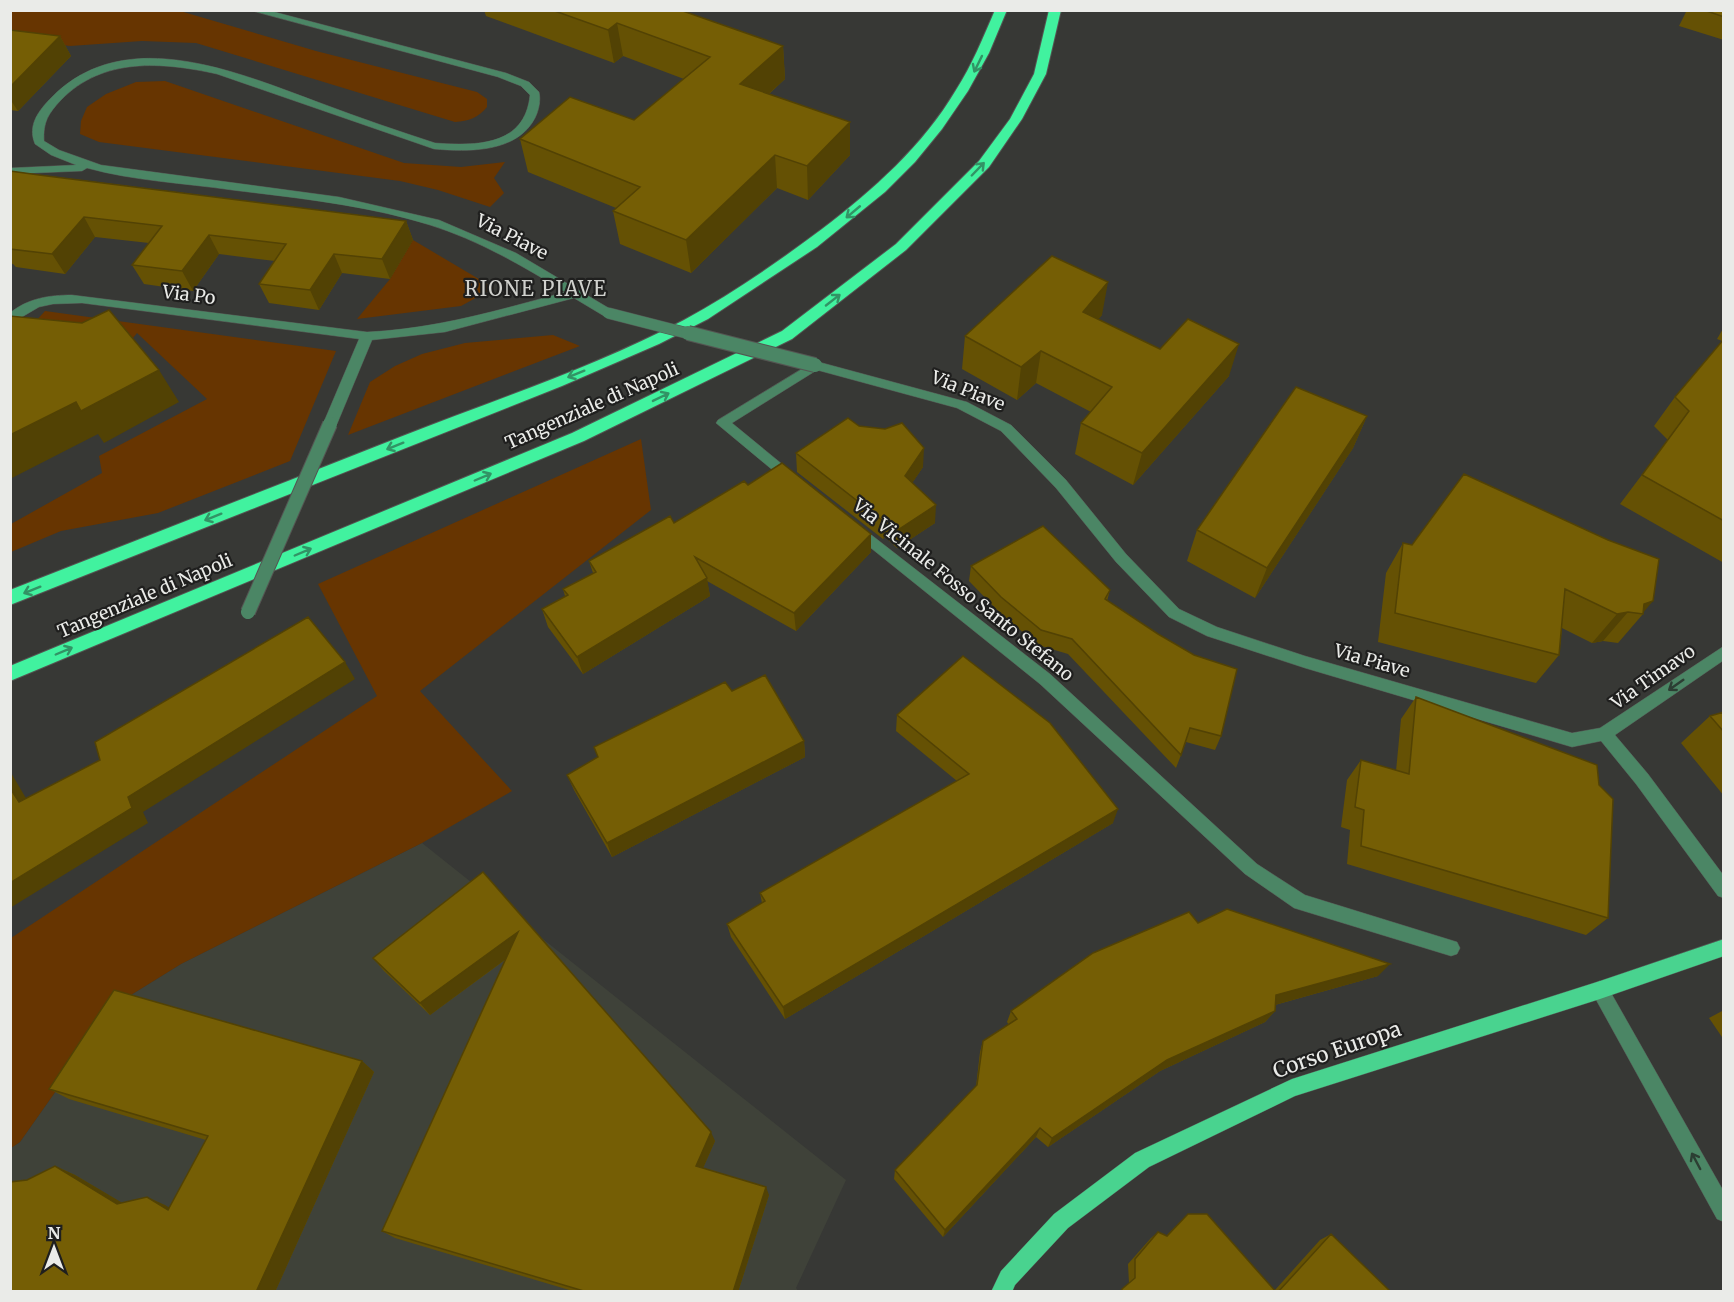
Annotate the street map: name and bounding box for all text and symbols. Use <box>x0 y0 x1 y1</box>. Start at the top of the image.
one-way arrow <box>972 55 984 73</box>
one-way arrow <box>971 162 985 177</box>
one-way arrow <box>845 205 861 218</box>
street label: Via Piave <box>471 208 552 264</box>
district label: RIONE PIAVE <box>464 276 608 301</box>
street label: Via Po <box>160 280 217 309</box>
one-way arrow <box>825 293 841 306</box>
street label: Tangenziale di Napoli <box>501 357 682 454</box>
street label: Via Piave <box>927 365 1009 416</box>
one-way arrow <box>567 369 586 380</box>
one-way arrow <box>651 391 669 403</box>
one-way arrow <box>386 441 405 452</box>
one-way arrow <box>473 471 491 482</box>
street label: Via Vicinale Fosso Santo Stefano <box>847 493 1078 686</box>
one-way arrow <box>205 513 223 524</box>
one-way arrow <box>293 546 311 557</box>
street label: Tangenziale di Napoli <box>54 548 236 643</box>
one-way arrow <box>24 585 42 596</box>
street label: Via Piave <box>1331 638 1413 682</box>
street label: Via Timavo <box>1605 639 1699 715</box>
one-way arrow <box>55 645 73 656</box>
one-way arrow <box>1668 679 1684 691</box>
street label: Corso Europa <box>1269 1015 1405 1084</box>
one-way arrow <box>1690 1153 1702 1170</box>
north arrow <box>24 1218 84 1278</box>
text: N <box>48 1223 61 1243</box>

